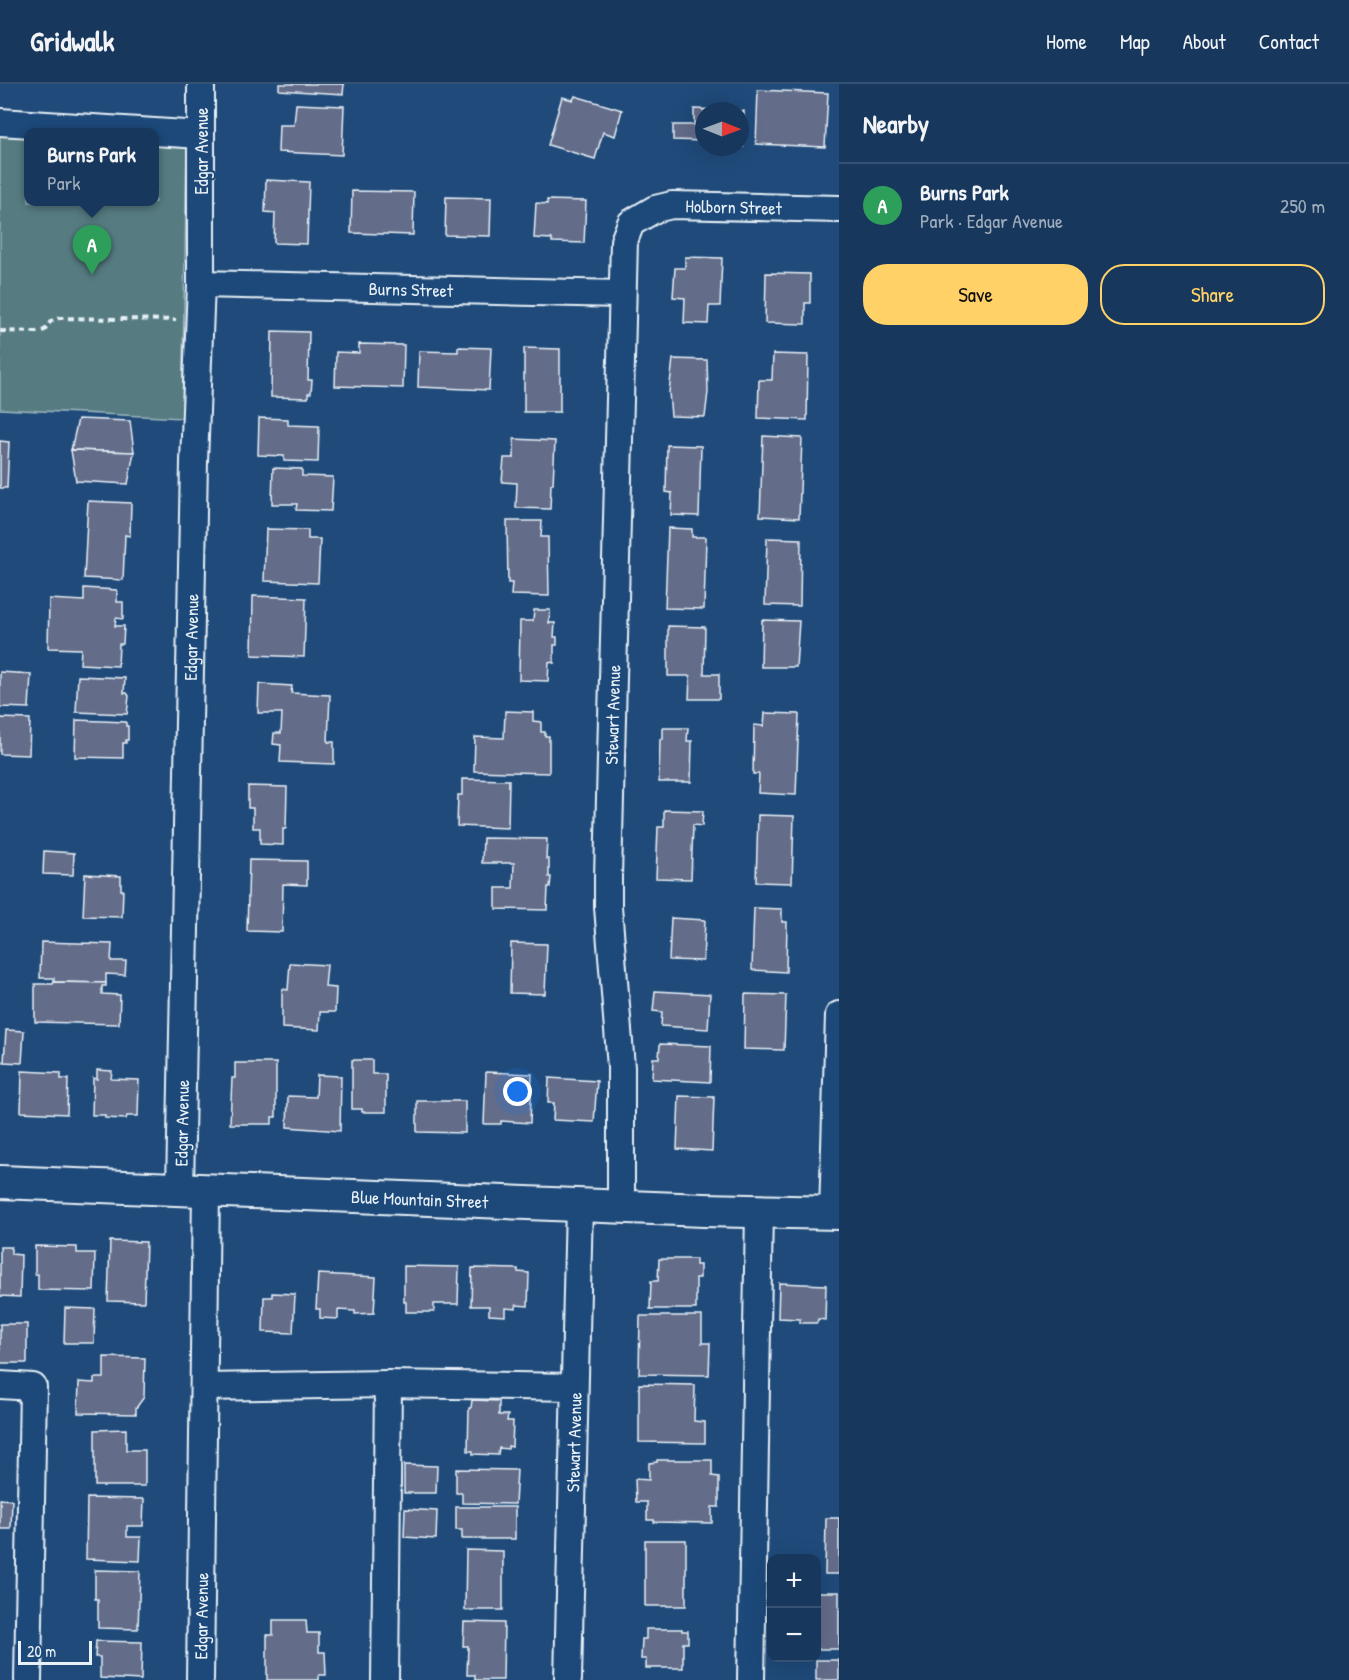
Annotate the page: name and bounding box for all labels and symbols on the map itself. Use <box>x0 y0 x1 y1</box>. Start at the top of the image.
north arrow <box>695 102 749 156</box>
street label: Edgar Avenue <box>189 108 214 194</box>
street label: Holborn Street <box>685 193 783 220</box>
pin: A <box>72 226 112 275</box>
street label: Burns Street <box>368 275 454 303</box>
street label: Edgar Avenue <box>177 593 204 681</box>
street label: Stewart Avenue <box>598 664 626 765</box>
your location <box>503 1077 532 1106</box>
street label: Edgar Avenue <box>168 1079 195 1167</box>
street label: Blue Mountain Street <box>351 1183 490 1214</box>
street label: Stewart Avenue <box>560 1392 587 1492</box>
street label: Edgar Avenue <box>188 1572 214 1660</box>
scale bar <box>18 1638 92 1666</box>

